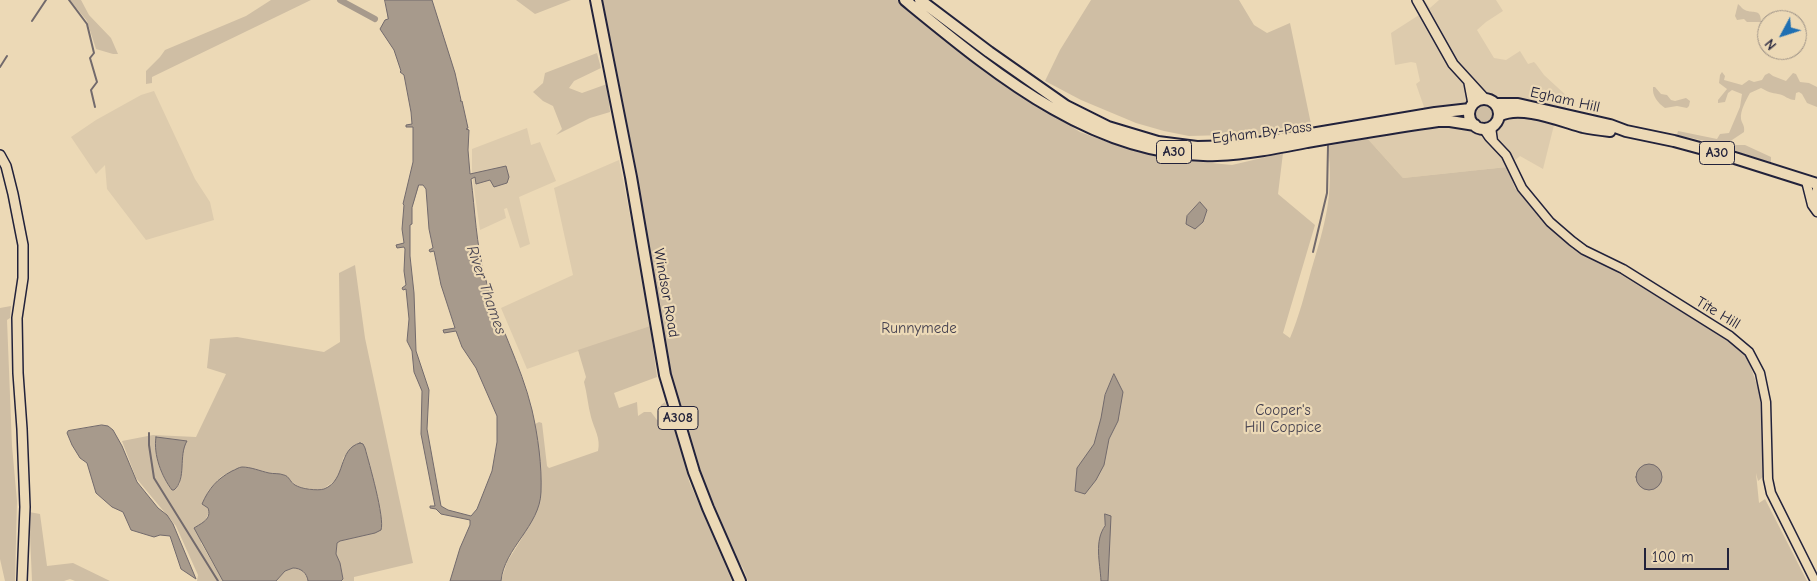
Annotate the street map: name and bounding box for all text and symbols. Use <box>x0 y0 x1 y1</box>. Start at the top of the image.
north arrow <box>1757 10 1807 60</box>
text: N <box>1761 35 1780 53</box>
street label: Egham Hill <box>1528 83 1602 117</box>
street label: Egham By-Pass <box>1211 118 1313 148</box>
road number: A30 <box>1156 140 1192 163</box>
road number: A30 <box>1700 142 1734 164</box>
water label: River Thames <box>462 243 510 337</box>
street label: Windsor Road <box>649 247 683 339</box>
street label: Tite Hill <box>1693 293 1743 333</box>
park label: Runnymede <box>881 320 957 338</box>
park label: Cooper's Hill Coppice <box>1244 402 1322 437</box>
road number: A308 <box>658 406 698 429</box>
scale bar <box>1647 538 1732 570</box>
text: 100 m <box>1652 548 1694 566</box>

